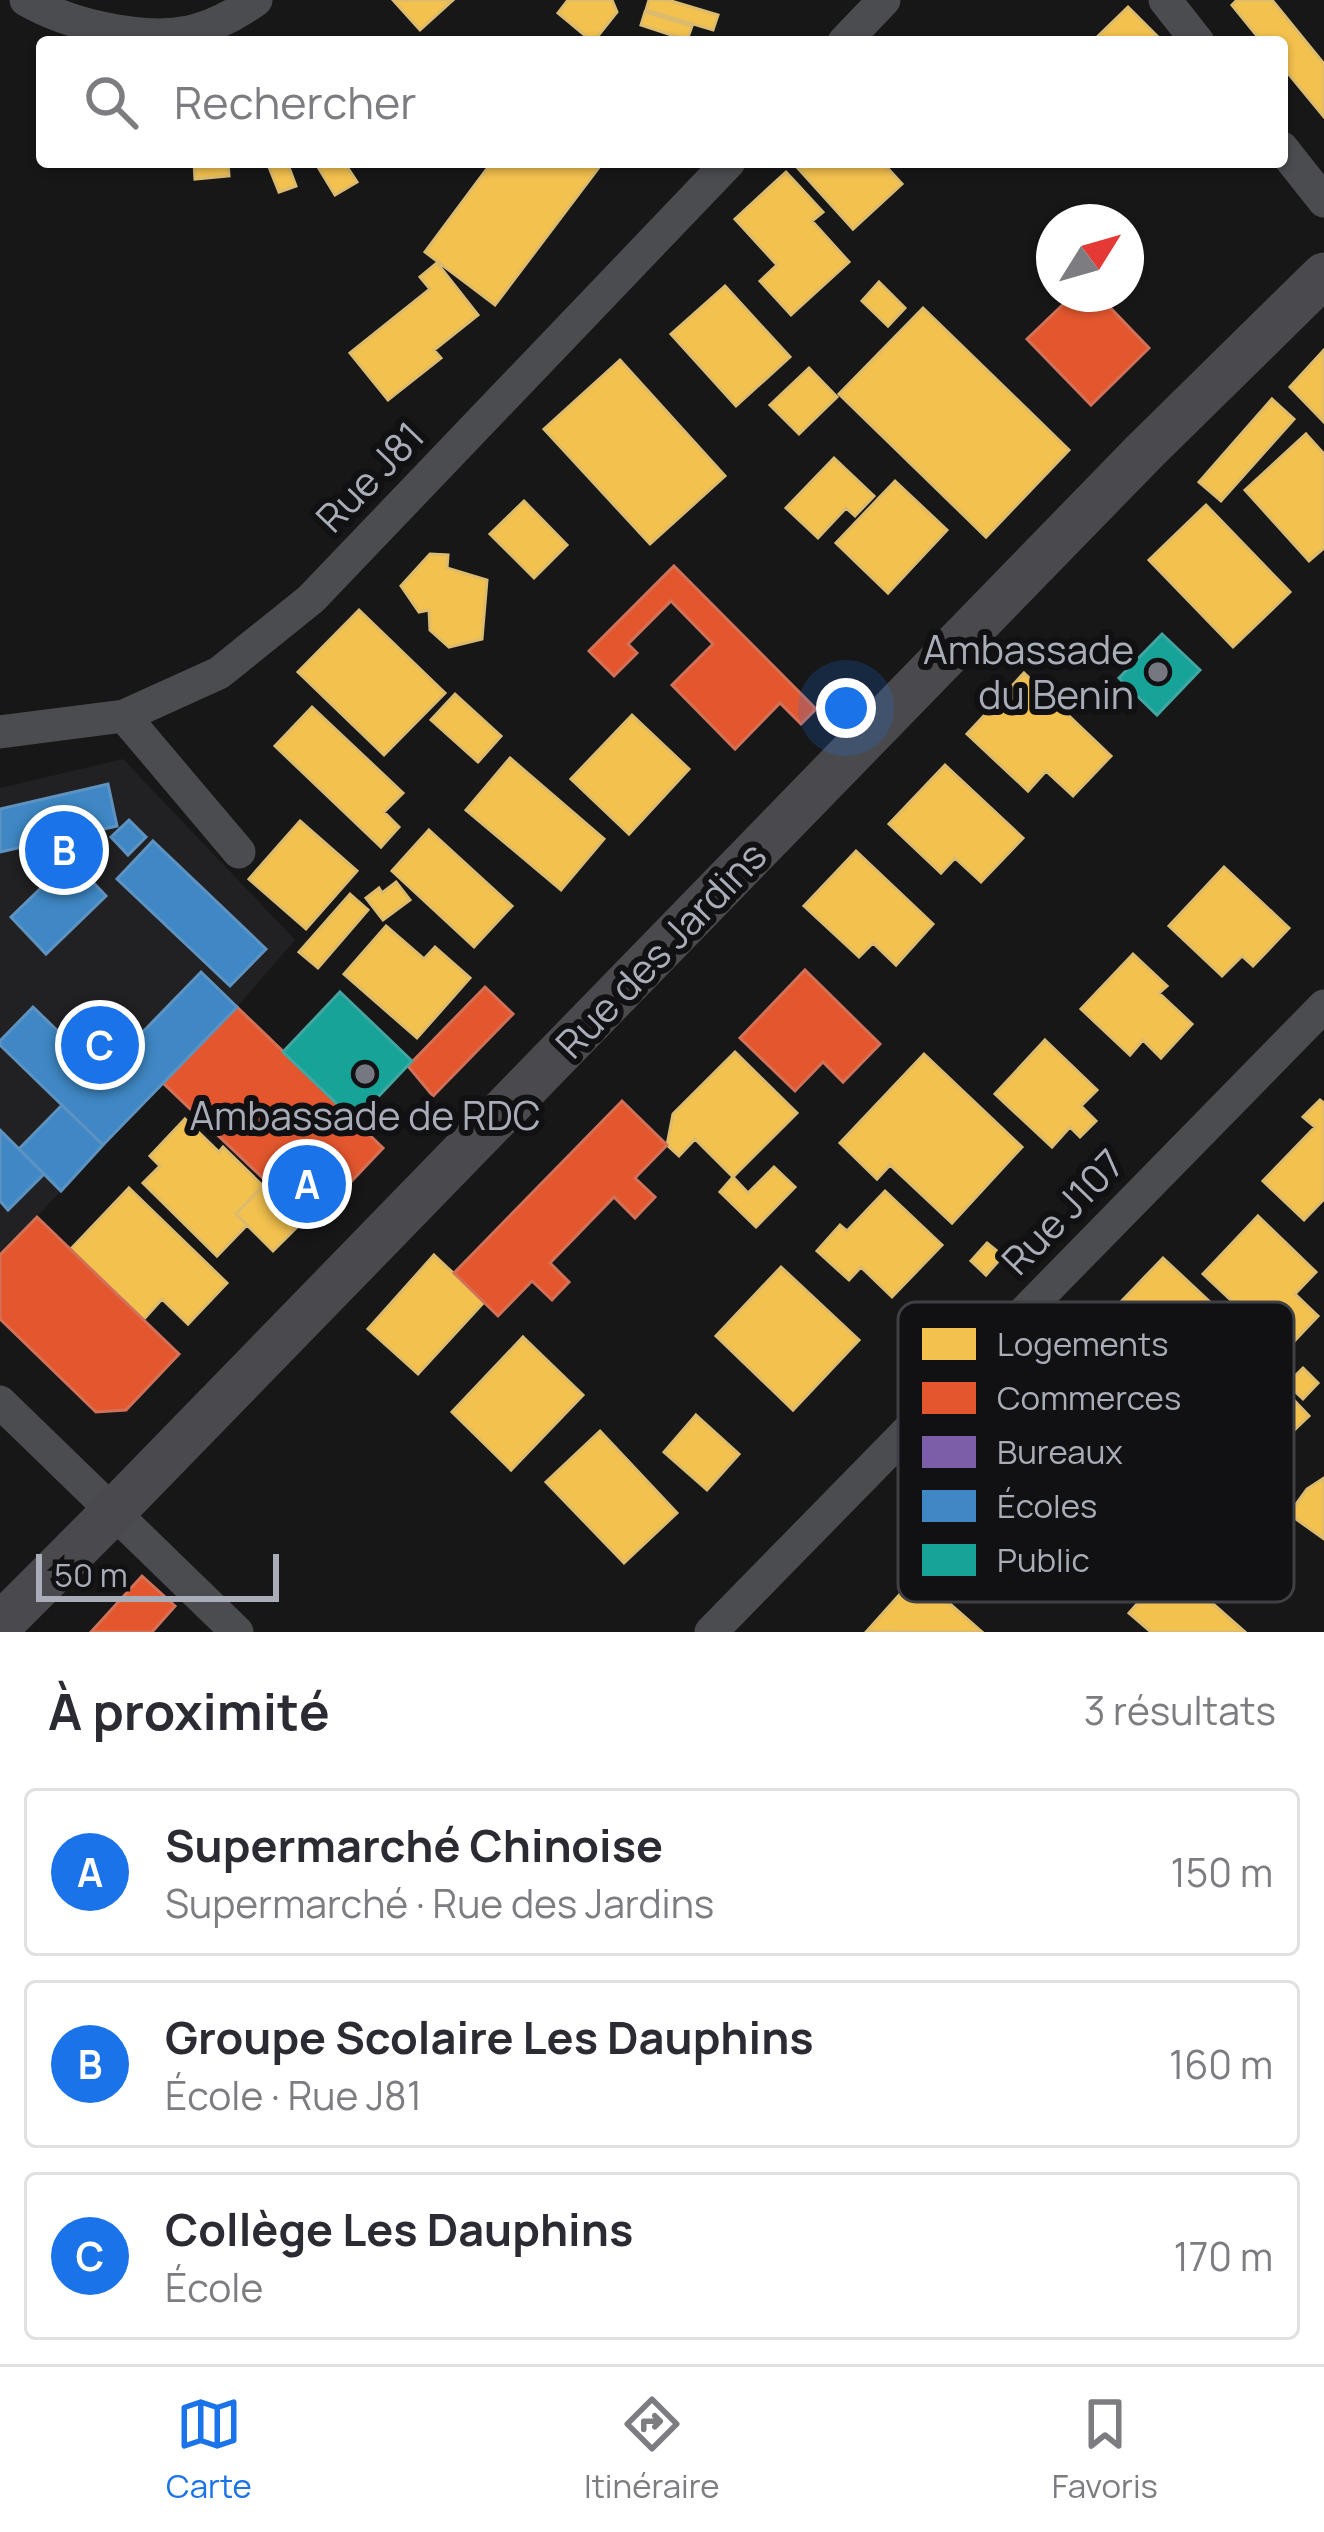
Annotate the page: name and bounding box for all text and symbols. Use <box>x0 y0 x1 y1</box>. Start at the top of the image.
search box <box>36 36 1288 168</box>
icon: search <box>78 69 144 135</box>
text: Rechercher <box>174 71 417 133</box>
north arrow <box>1036 204 1144 312</box>
street label: Rue J81 <box>303 409 435 543</box>
place label: Ambassade du Benin <box>923 622 1134 721</box>
marker: Ambassade du Benin <box>1145 659 1171 685</box>
your location <box>816 678 876 738</box>
pin: B <box>25 805 103 895</box>
street label: Rue des Jardins <box>543 829 778 1069</box>
pin: C <box>61 1000 139 1090</box>
marker: Ambassade de RDC <box>352 1061 378 1087</box>
place label: Ambassade de RDC <box>189 1088 541 1142</box>
street label: Rue J107 <box>989 1137 1136 1286</box>
pin: A <box>268 1139 346 1229</box>
legend <box>898 1302 1294 1602</box>
text: Logements <box>997 1321 1169 1366</box>
text: Commerces <box>997 1375 1181 1420</box>
text: Bureaux <box>997 1429 1123 1474</box>
text: Écoles <box>997 1483 1097 1528</box>
text: Public <box>997 1537 1090 1582</box>
scale bar <box>36 1548 279 1601</box>
text: 50 m <box>54 1552 128 1597</box>
text: À proximité <box>48 1676 330 1745</box>
text: 3 résultats <box>1084 1683 1276 1737</box>
text: Supermarché Chinoise <box>165 1814 663 1876</box>
text: A <box>77 1845 103 1899</box>
text: 150 m <box>1171 1845 1273 1899</box>
text: Supermarché · Rue des Jardins <box>165 1876 714 1930</box>
text: Groupe Scolaire Les Dauphins <box>165 2006 814 2068</box>
text: B <box>78 2037 102 2091</box>
text: 160 m <box>1169 2037 1273 2091</box>
text: École · Rue J81 <box>165 2068 422 2122</box>
text: Collège Les Dauphins <box>165 2198 633 2260</box>
text: C <box>76 2229 104 2283</box>
text: 170 m <box>1174 2229 1273 2283</box>
text: École <box>165 2260 263 2314</box>
tab: Carte <box>166 2391 252 2508</box>
tab: Itinéraire <box>584 2391 720 2508</box>
tab: Favoris <box>1052 2391 1158 2508</box>

